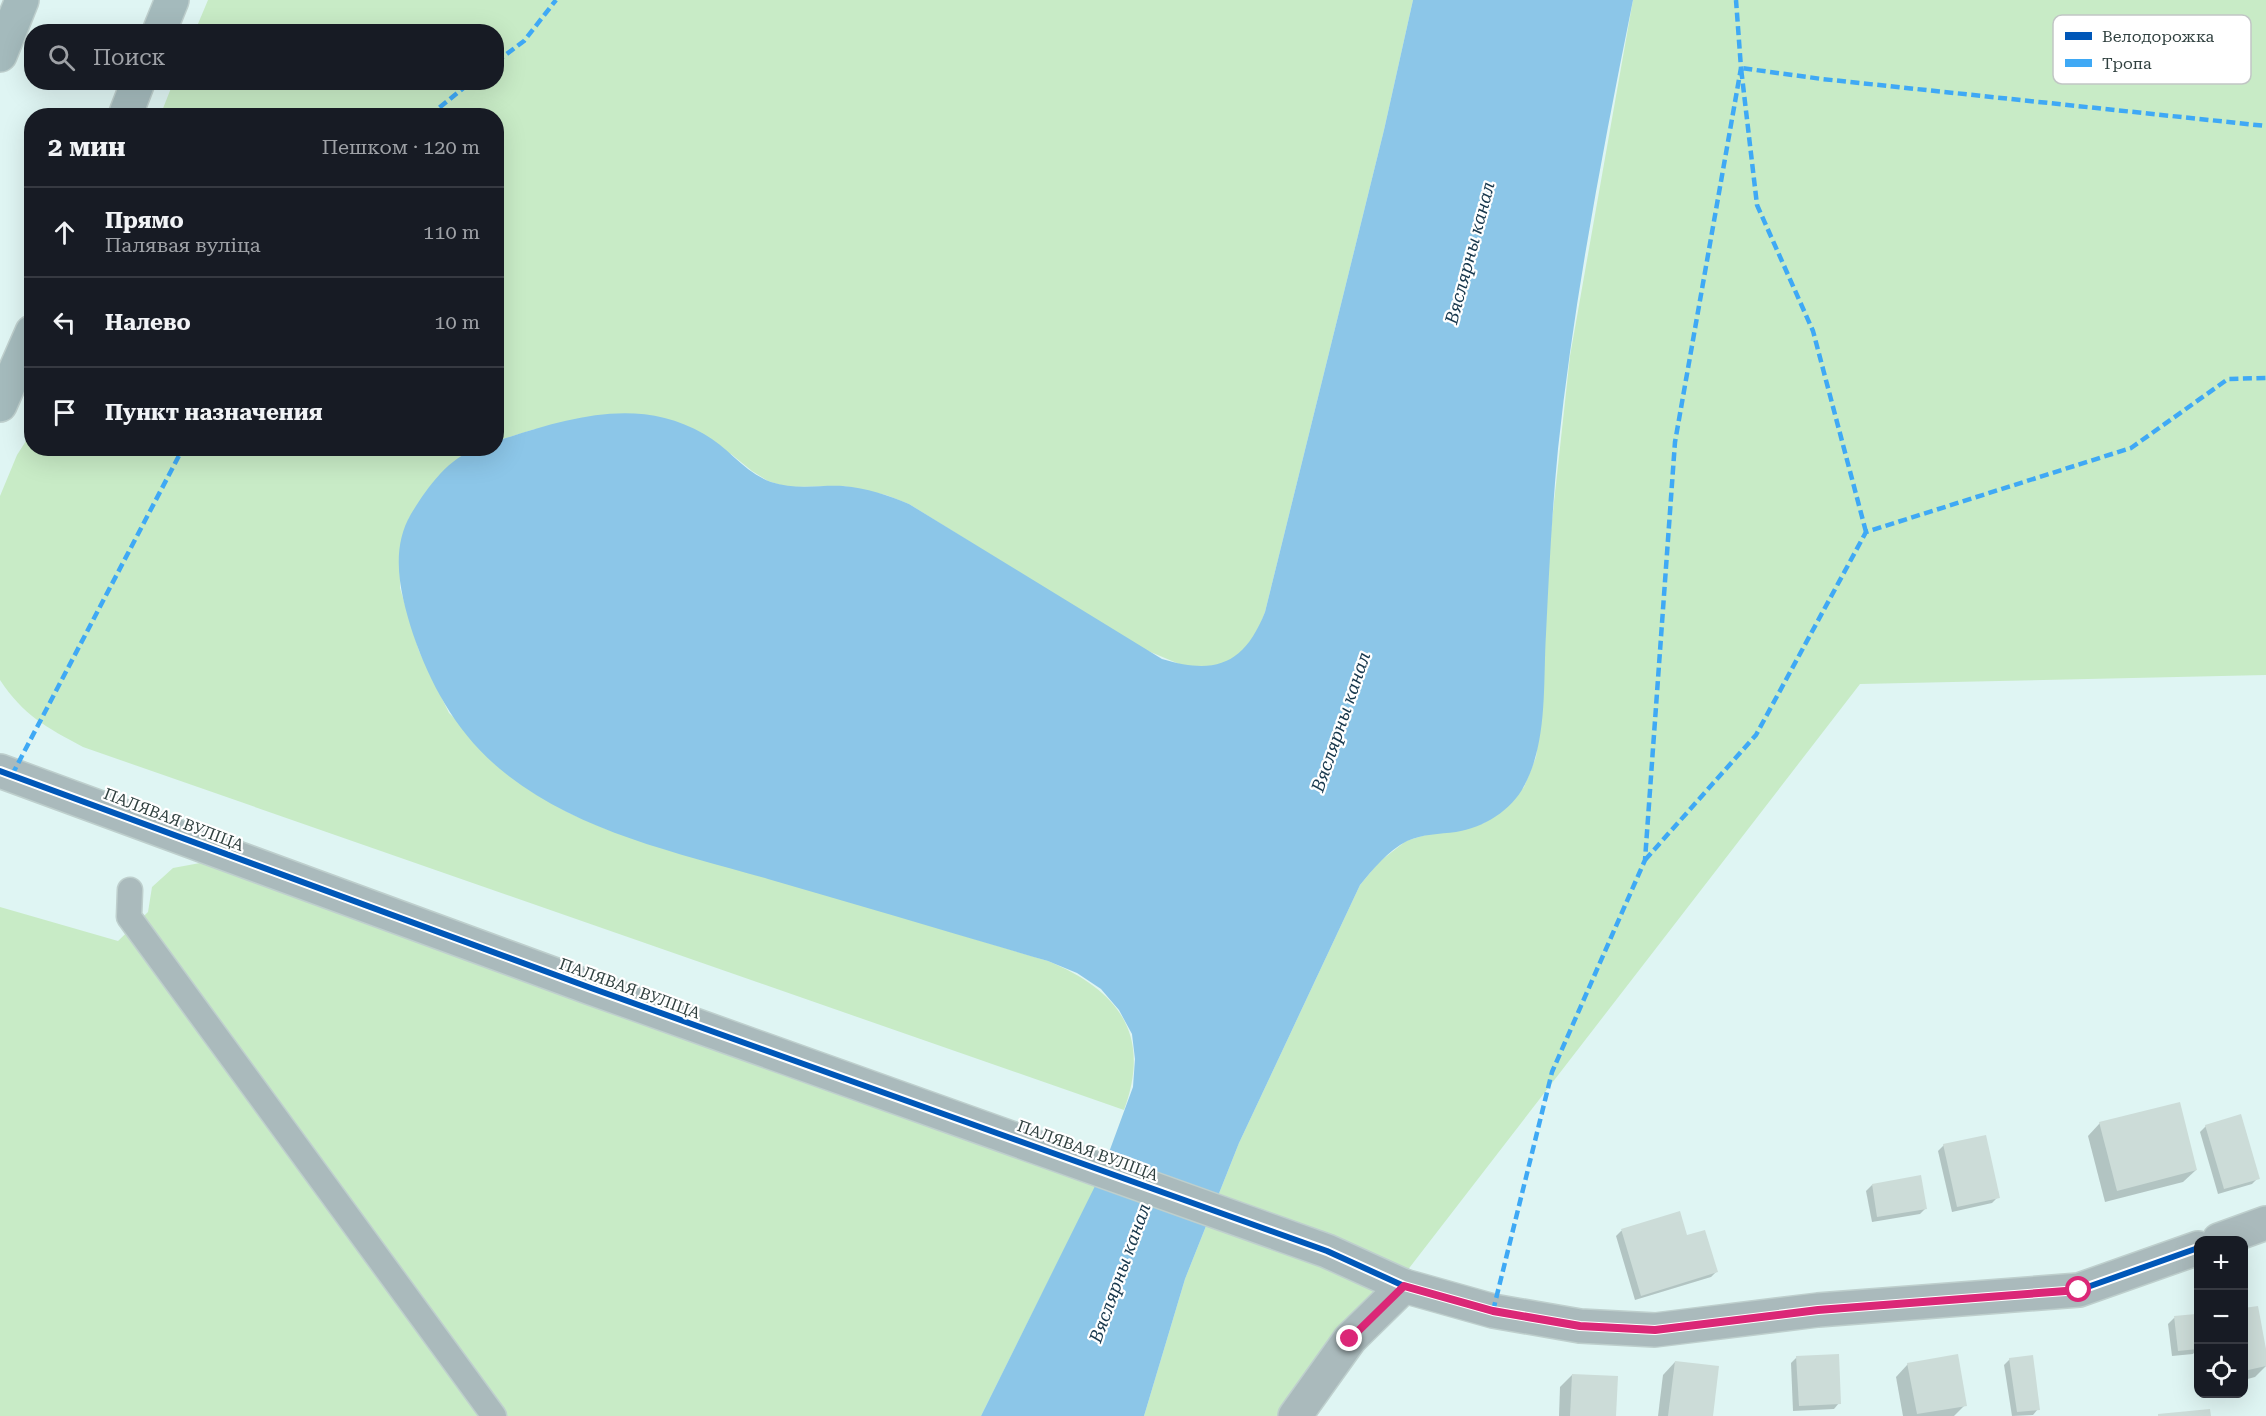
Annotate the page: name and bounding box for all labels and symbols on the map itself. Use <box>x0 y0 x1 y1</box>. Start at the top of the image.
legend <box>2053 15 2251 84</box>
text: Велодорожка <box>2102 27 2215 46</box>
text: Тропа <box>2102 54 2152 73</box>
water label: Вяслярны канал <box>1440 179 1499 327</box>
water label: Вяслярны канал <box>1306 649 1374 796</box>
street label: ПАЛЯВАЯ ВУЛІЦА <box>101 784 247 855</box>
street label: ПАЛЯВАЯ ВУЛІЦА <box>557 954 704 1023</box>
street label: ПАЛЯВАЯ ВУЛІЦА <box>1015 1116 1162 1185</box>
water label: Вяслярны канал <box>1084 1200 1154 1346</box>
route start <box>2065 1276 2091 1302</box>
route end <box>1336 1325 1362 1351</box>

